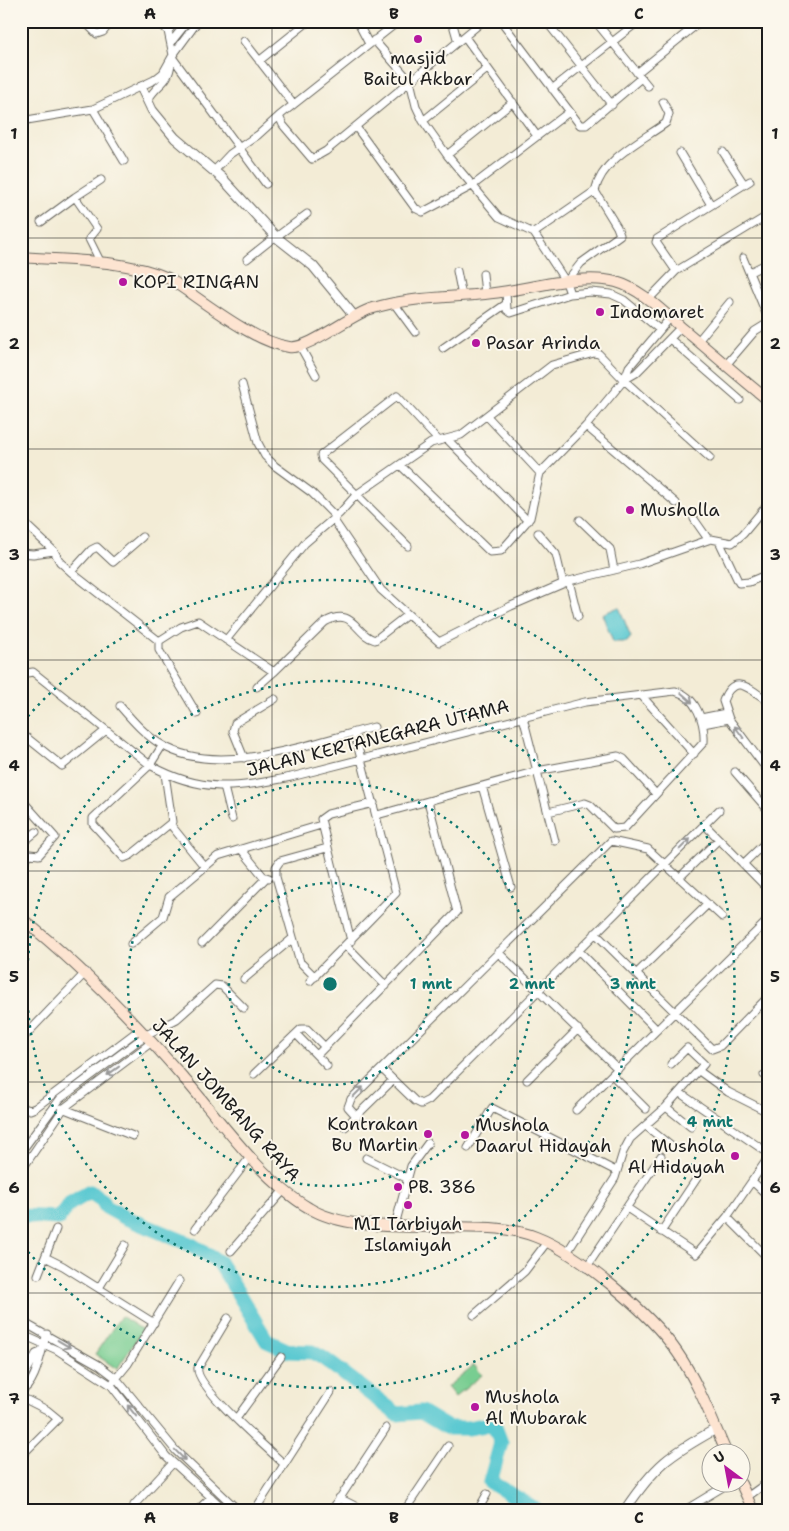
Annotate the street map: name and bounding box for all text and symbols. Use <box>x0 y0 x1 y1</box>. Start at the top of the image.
text: A <box>144 3 156 24</box>
text: B <box>389 3 399 24</box>
text: C <box>634 3 644 24</box>
marker: masjid Baitul Akbar <box>412 33 424 45</box>
place label: masjid Baitul Akbar <box>363 46 473 91</box>
text: 1 <box>10 123 18 144</box>
text: 1 <box>771 123 779 144</box>
place label: KOPI RINGAN <box>133 270 259 294</box>
marker: KOPI RINGAN <box>117 276 129 288</box>
place label: Indomaret <box>610 300 704 324</box>
marker: Indomaret <box>594 306 606 318</box>
place label: Pasar Arinda <box>486 331 600 355</box>
text: 2 <box>8 333 20 354</box>
text: 2 <box>769 333 781 354</box>
marker: Pasar Arinda <box>470 337 482 349</box>
place label: Musholla <box>640 498 720 522</box>
marker: Musholla <box>624 504 636 516</box>
text: 3 <box>8 544 20 565</box>
text: 3 <box>769 544 781 565</box>
one-way arrow <box>680 693 693 704</box>
street label: JALAN KERTANEGARA UTAMA <box>244 694 512 782</box>
one-way arrow <box>733 726 744 739</box>
text: 4 <box>8 755 20 776</box>
text: 4 <box>769 755 781 776</box>
one-way arrow <box>678 838 691 850</box>
text: 5 <box>9 966 19 987</box>
text: 5 <box>770 966 780 987</box>
text: 1 mnt <box>410 974 452 994</box>
text: 2 mnt <box>509 974 555 994</box>
text: 3 mnt <box>610 974 656 994</box>
centre of rings <box>321 975 339 993</box>
street label: JALAN JOMBANG RAYA <box>146 1014 306 1186</box>
one-way arrow <box>106 1066 120 1076</box>
one-way arrow <box>352 1086 365 1098</box>
place label: Kontrakan Bu Martin <box>327 1112 418 1157</box>
text: 4 mnt <box>687 1112 733 1132</box>
place label: Mushola Daarul Hidayah <box>475 1113 612 1158</box>
marker: Kontrakan Bu Martin <box>422 1128 434 1140</box>
marker: Mushola Daarul Hidayah <box>459 1129 471 1141</box>
place label: Mushola Al Hidayah <box>628 1134 725 1179</box>
marker: Mushola Al Hidayah <box>729 1150 741 1162</box>
place label: PB. 386 <box>408 1175 476 1199</box>
text: 6 <box>8 1177 20 1198</box>
text: 6 <box>769 1177 781 1198</box>
marker: PB. 386 <box>392 1181 404 1193</box>
marker: MI Tarbiyah Islamiyah <box>402 1199 414 1211</box>
place label: MI Tarbiyah Islamiyah <box>353 1212 463 1257</box>
one-way arrow <box>57 1340 71 1350</box>
place label: Mushola Al Mubarak <box>485 1385 587 1430</box>
text: 7 <box>8 1388 20 1409</box>
text: 7 <box>769 1388 781 1409</box>
marker: Mushola Al Mubarak <box>469 1401 481 1413</box>
one-way arrow <box>126 1405 137 1418</box>
north arrow <box>702 1444 752 1494</box>
text: U <box>710 1447 728 1467</box>
one-way arrow <box>174 1449 186 1461</box>
text: A <box>144 1507 156 1528</box>
text: B <box>389 1507 399 1528</box>
text: C <box>634 1507 644 1528</box>

